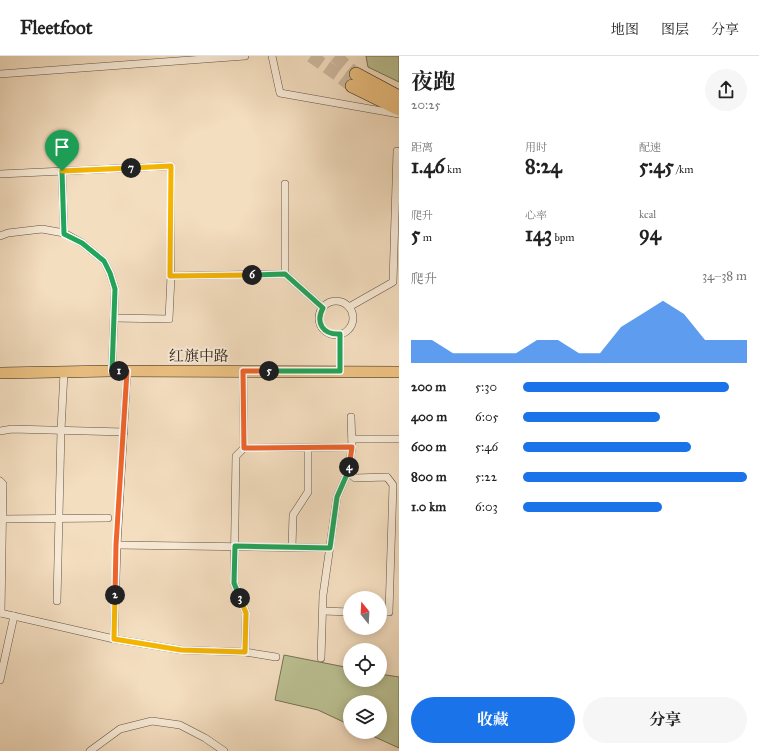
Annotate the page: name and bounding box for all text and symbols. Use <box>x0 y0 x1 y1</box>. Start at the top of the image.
text: Fleetfoot <box>20 16 92 39</box>
text: 地图 <box>611 21 639 38</box>
text: 图层 <box>661 21 689 38</box>
text: 分享 <box>711 21 739 38</box>
text: 夜跑 <box>411 68 455 95</box>
button: share <box>705 69 747 111</box>
text: 20:25 <box>411 97 441 113</box>
pin <box>45 130 79 171</box>
icon: arrive <box>51 136 73 158</box>
text: 距离 <box>411 141 433 154</box>
text: 用时 <box>525 141 547 154</box>
text: 配速 <box>639 141 661 154</box>
text: 1.46 <box>411 154 445 178</box>
text: 8:24 <box>525 154 562 178</box>
text: 5:45 <box>639 154 674 178</box>
pin: 7 <box>121 158 141 178</box>
text: 7 <box>128 161 134 174</box>
text: km <box>445 163 461 176</box>
text: /km <box>674 163 693 176</box>
text: kcal <box>639 208 656 221</box>
text: 爬升 <box>411 209 433 222</box>
text: 心率 <box>525 209 547 222</box>
text: 94 <box>639 221 661 245</box>
text: 5 <box>411 222 420 246</box>
text: 143 <box>525 222 552 246</box>
text: m <box>420 231 432 244</box>
text: bpm <box>552 231 574 244</box>
pin: 6 <box>242 265 262 285</box>
text: 6 <box>249 268 255 281</box>
text: 34–38 m <box>702 268 747 284</box>
text: 爬升 <box>411 271 437 287</box>
street label: 红旗中路 <box>169 347 229 365</box>
pin: 1 <box>109 361 129 381</box>
pin: 5 <box>259 361 279 381</box>
text: 1 <box>117 364 121 377</box>
text: 5 <box>266 364 272 377</box>
text: 200 m <box>411 379 446 395</box>
text: 5:30 <box>475 379 497 395</box>
text: 400 m <box>411 409 447 425</box>
text: 6:05 <box>475 409 499 425</box>
text: 600 m <box>411 439 447 455</box>
text: 5:46 <box>475 439 498 455</box>
pin: 4 <box>339 457 359 477</box>
text: 4 <box>346 460 352 473</box>
text: 800 m <box>411 469 447 485</box>
text: 5:22 <box>475 469 497 485</box>
text: 1.0 km <box>411 499 446 515</box>
text: 6:03 <box>475 499 498 515</box>
pin: 2 <box>105 585 125 605</box>
text: 2 <box>112 588 118 601</box>
pin: 3 <box>230 588 250 608</box>
text: 3 <box>238 591 242 604</box>
north arrow <box>343 591 387 635</box>
map controls <box>343 591 387 739</box>
button: locate <box>343 643 387 687</box>
button: layers <box>343 695 387 739</box>
button: 收藏 <box>411 697 575 743</box>
button: 分享 <box>583 697 747 743</box>

